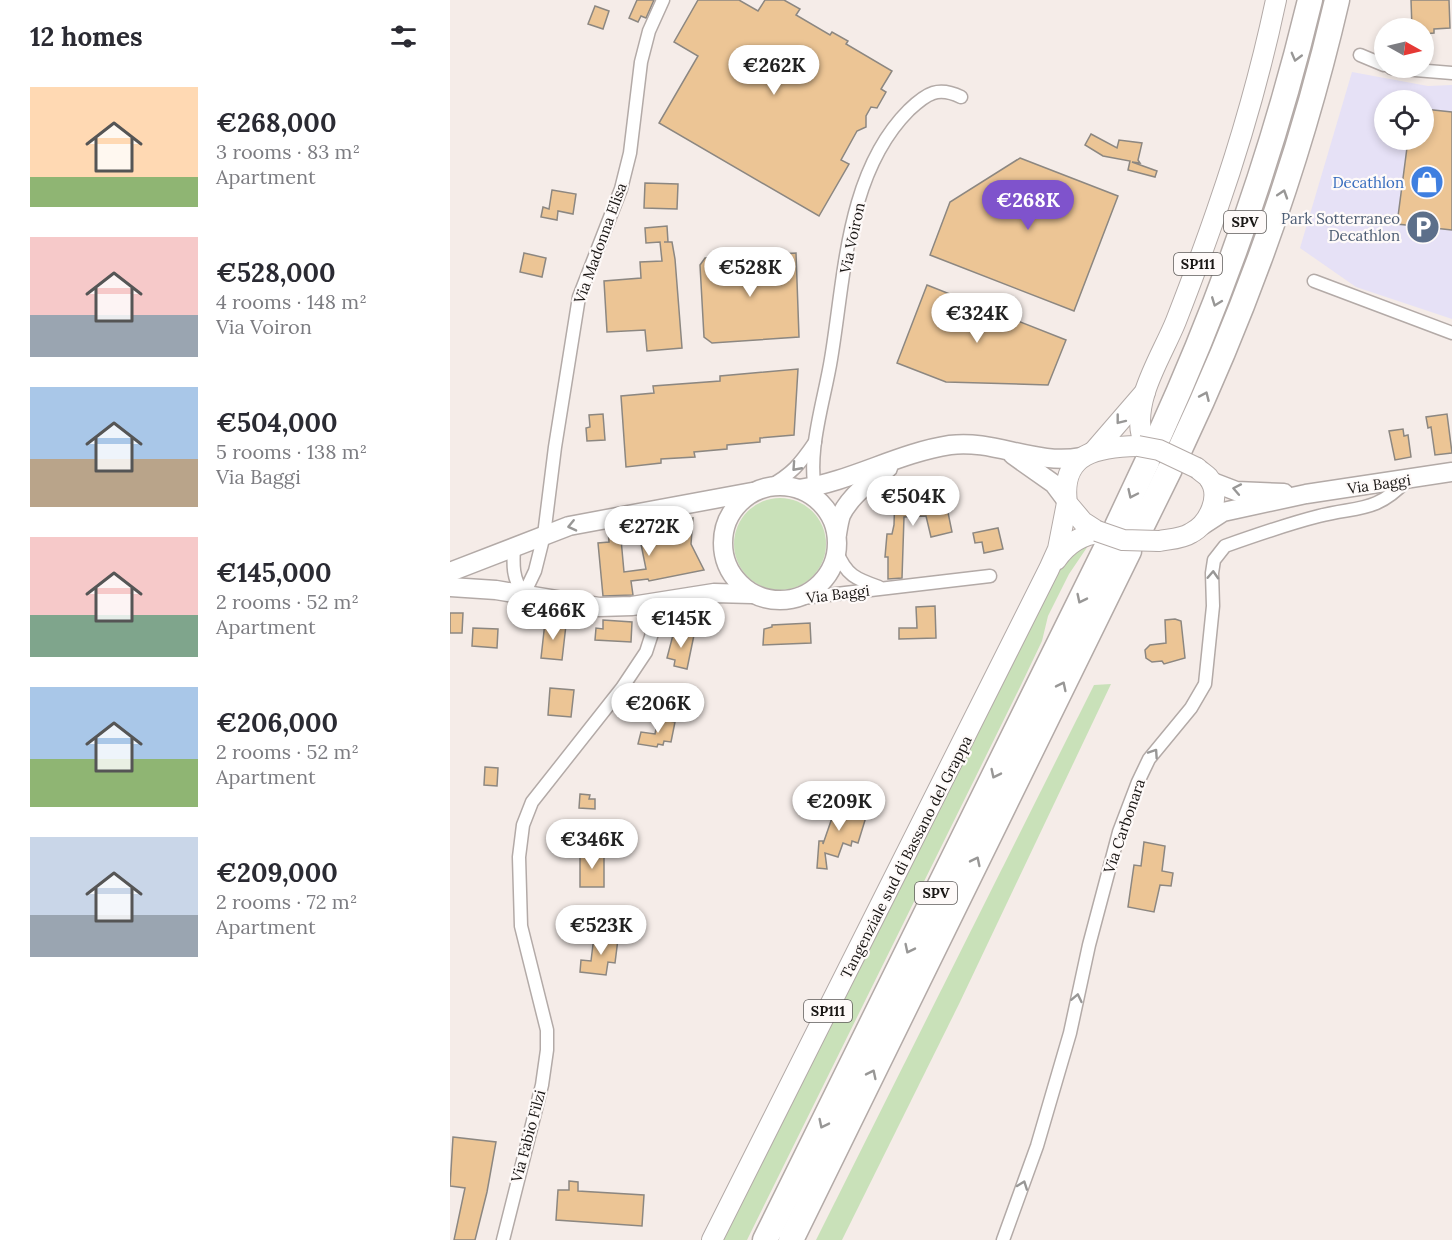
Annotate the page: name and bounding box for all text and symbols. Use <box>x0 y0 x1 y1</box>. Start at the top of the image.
north arrow <box>1374 18 1434 78</box>
map controls <box>1374 18 1434 150</box>
text: 12 homes <box>30 20 143 53</box>
icon: filters <box>387 20 420 53</box>
pin: €262K <box>732 45 816 96</box>
text: €262K <box>742 52 806 77</box>
one-way arrow <box>1290 52 1303 62</box>
button: locate <box>1374 90 1434 150</box>
text: €268,000 <box>216 106 336 139</box>
icon: home <box>78 111 150 183</box>
text: 3 rooms · 83 m² <box>216 139 360 164</box>
text: Apartment <box>216 164 316 189</box>
shop icon: Decathlon <box>1409 164 1445 200</box>
place label: Decathlon <box>1332 173 1404 192</box>
street label: Via Madonna Elisa <box>569 180 631 307</box>
pin: €268K <box>986 180 1070 231</box>
text: €268K <box>996 187 1060 212</box>
one-way arrow <box>1275 189 1288 200</box>
street label: Via Voiron <box>835 201 869 276</box>
place label: Park Sotterraneo Decathlon <box>1281 209 1400 245</box>
parking icon: Park Sotterraneo Decathlon <box>1405 209 1441 245</box>
road number: SPV <box>1224 211 1266 233</box>
pin: €528K <box>708 247 792 298</box>
road number: SP111 <box>1174 253 1222 275</box>
text: €528K <box>718 254 782 279</box>
text: €528,000 <box>216 256 336 289</box>
icon: home <box>78 261 150 333</box>
text: 4 rooms · 148 m² <box>216 289 367 314</box>
pin: €324K <box>935 293 1019 344</box>
one-way arrow <box>1210 296 1223 307</box>
text: €324K <box>945 300 1009 325</box>
text: Via Voiron <box>216 314 312 339</box>
one-way arrow <box>1198 391 1210 402</box>
text: €504,000 <box>216 406 338 439</box>
icon: home <box>78 411 150 483</box>
one-way arrow <box>1117 414 1128 425</box>
text: 5 rooms · 138 m² <box>216 439 367 464</box>
one-way arrow <box>792 460 803 470</box>
text: Via Baggi <box>216 464 301 489</box>
street label: Via Baggi <box>1345 470 1412 498</box>
pin: €504K <box>871 476 955 527</box>
text: €504K <box>881 483 945 508</box>
one-way arrow <box>1232 483 1242 496</box>
one-way arrow <box>1127 487 1139 498</box>
pin: €272K <box>607 506 691 557</box>
text: €272K <box>618 513 680 538</box>
one-way arrow <box>567 518 577 531</box>
text: €145,000 <box>216 556 332 589</box>
icon: home <box>78 561 150 633</box>
one-way arrow <box>1206 571 1219 580</box>
street label: Via Baggi <box>804 581 871 607</box>
text: 2 rooms · 52 m² <box>216 589 359 614</box>
pin: €466K <box>511 590 595 641</box>
one-way arrow <box>1077 592 1088 603</box>
text: €466K <box>521 597 585 622</box>
pin: €145K <box>639 598 723 649</box>
text: €145K <box>651 605 711 630</box>
text: Apartment <box>216 614 316 639</box>
one-way arrow <box>1054 682 1066 693</box>
pin: €206K <box>616 683 700 734</box>
text: €206K <box>625 690 691 715</box>
text: €206,000 <box>216 706 338 739</box>
icon: home <box>78 711 150 783</box>
street label: Tangenziale sud di Bassano del Grappa <box>836 732 976 982</box>
text: 2 rooms · 52 m² <box>216 739 359 764</box>
one-way arrow <box>1147 749 1158 760</box>
text: Apartment <box>216 764 316 789</box>
one-way arrow <box>991 767 1002 778</box>
street label: Via Carbonara <box>1099 776 1149 877</box>
pin: €209K <box>797 781 881 832</box>
text: €209K <box>806 788 872 813</box>
pin: €346K <box>550 819 634 870</box>
text: €346K <box>560 826 624 851</box>
text: €209,000 <box>216 856 338 889</box>
one-way arrow <box>969 857 980 868</box>
icon: home <box>78 861 150 933</box>
road number: SPV <box>915 882 957 904</box>
text: 2 rooms · 72 m² <box>216 889 357 914</box>
pin: €523K <box>559 905 643 956</box>
text: €523K <box>569 912 633 937</box>
text: Apartment <box>216 914 316 939</box>
one-way arrow <box>905 943 917 954</box>
one-way arrow <box>1070 993 1083 1003</box>
road number: SP111 <box>804 1000 852 1022</box>
one-way arrow <box>864 1070 876 1081</box>
street label: Via Fabio Filzi <box>506 1088 549 1185</box>
one-way arrow <box>819 1118 831 1129</box>
one-way arrow <box>1015 1180 1028 1191</box>

